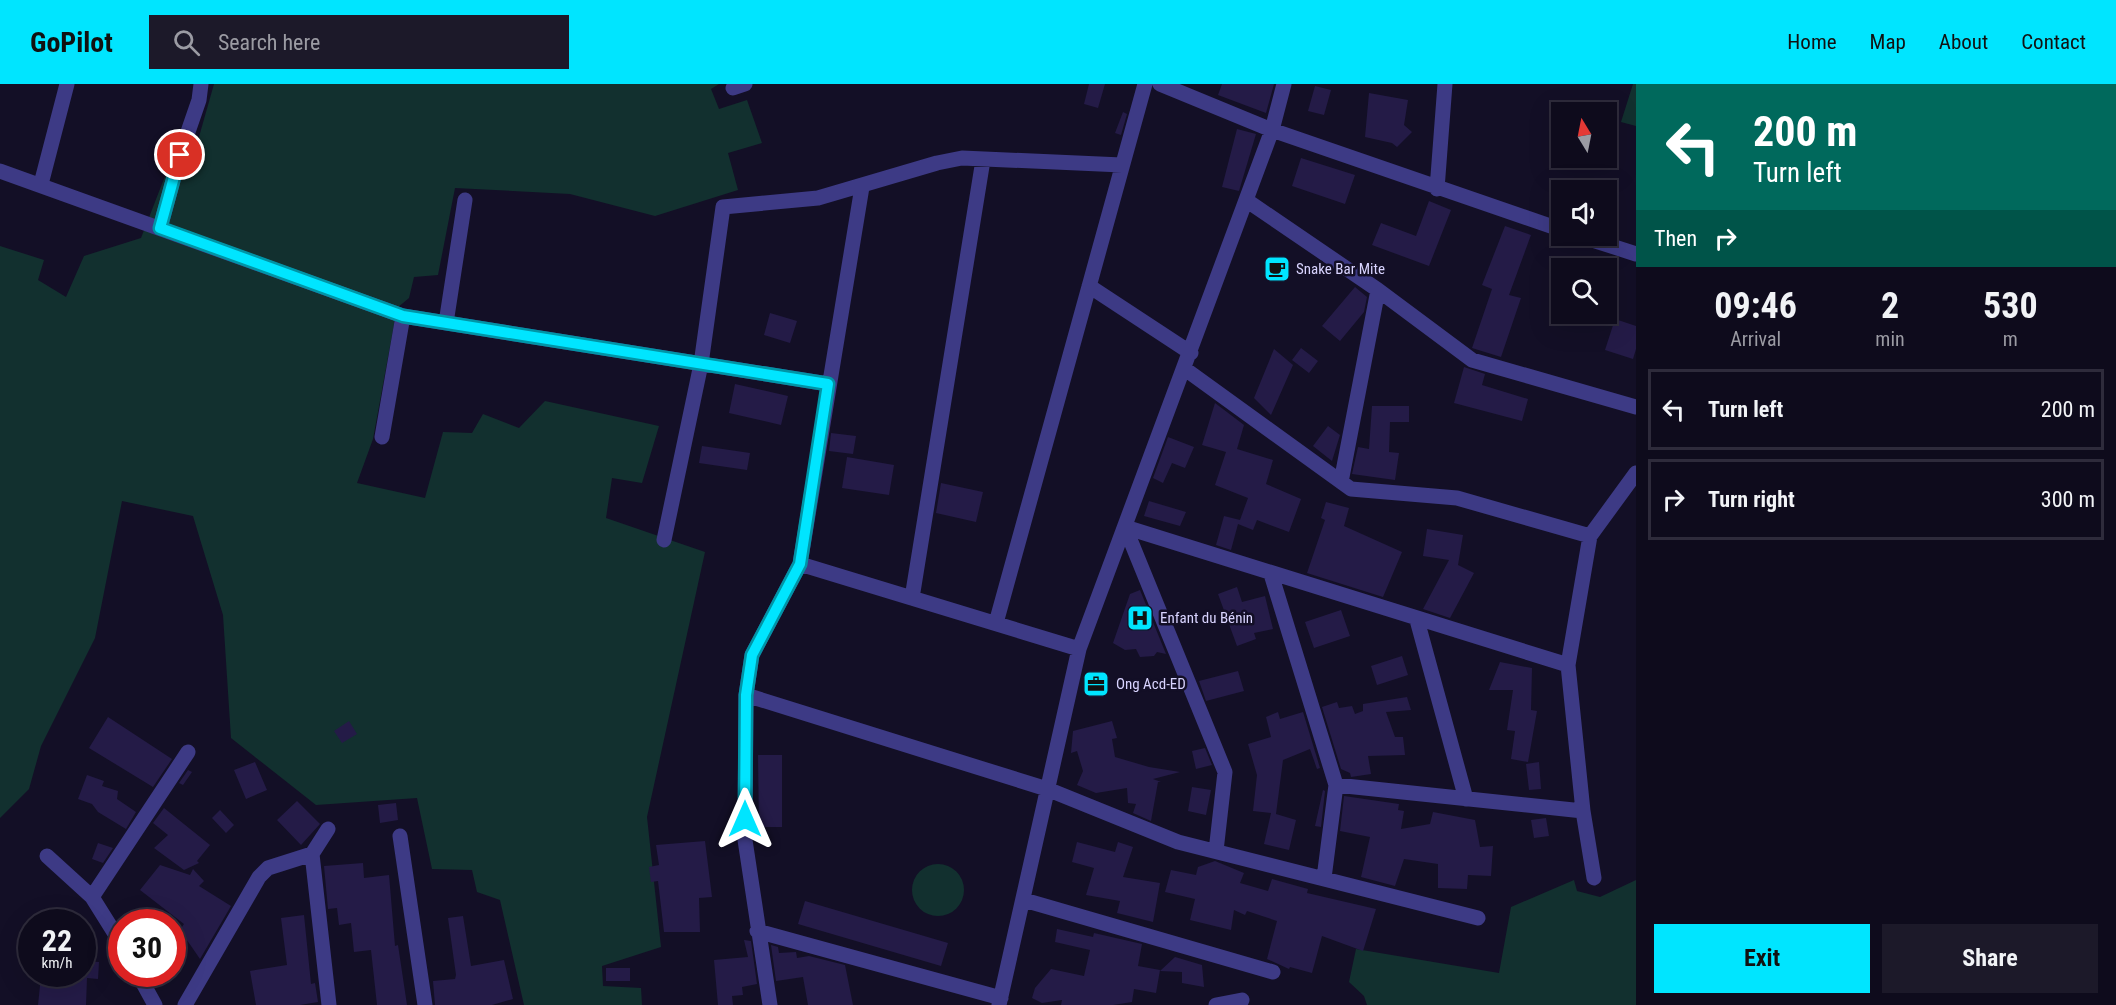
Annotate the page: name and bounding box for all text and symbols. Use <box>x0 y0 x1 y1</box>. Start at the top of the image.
search box <box>149 15 569 69</box>
text: GoPilot <box>30 26 113 59</box>
icon: search <box>170 26 203 59</box>
text: Search here <box>218 30 320 55</box>
text: Home <box>1787 30 1837 54</box>
text: Map <box>1870 30 1906 54</box>
text: About <box>1939 30 1988 54</box>
text: Contact <box>2021 30 2086 54</box>
north arrow <box>1551 102 1617 168</box>
map controls <box>1551 102 1617 324</box>
text: 200 m <box>1753 107 1858 156</box>
icon: left <box>1654 108 1732 186</box>
pin <box>154 129 205 180</box>
icon: arrive <box>163 138 196 171</box>
text: Turn left <box>1753 157 1842 189</box>
button: sound <box>1551 180 1617 246</box>
icon: right <box>1709 222 1742 255</box>
text: Then <box>1654 226 1697 251</box>
cafe icon: Snake Bar Mite <box>1262 254 1292 284</box>
button: search <box>1551 258 1617 324</box>
place label: Snake Bar Mite <box>1296 260 1385 278</box>
text: 09:46 <box>1714 285 1797 327</box>
text: 2 <box>1881 285 1899 327</box>
text: 530 <box>1983 285 2038 327</box>
text: Arrival <box>1730 327 1781 351</box>
text: min <box>1875 327 1905 351</box>
text: m <box>2003 327 2018 351</box>
icon: left <box>1657 393 1690 426</box>
text: Turn left <box>1708 397 1783 422</box>
text: 200 m <box>2041 397 2095 422</box>
icon: right <box>1657 483 1690 516</box>
text: Turn right <box>1708 487 1795 512</box>
text: 300 m <box>2041 487 2095 512</box>
hospital icon: Enfant du Bénin <box>1125 603 1155 633</box>
place label: Enfant du Bénin <box>1160 609 1253 627</box>
office icon: Ong Acd-ED <box>1081 669 1111 699</box>
place label: Ong Acd-ED <box>1116 675 1186 693</box>
position arrow <box>713 787 777 851</box>
speed limit sign: 30 <box>108 909 186 987</box>
text: 22 <box>42 923 72 958</box>
button: Exit <box>1654 924 1870 993</box>
button: Share <box>1882 924 2098 993</box>
text: km/h <box>42 954 72 972</box>

